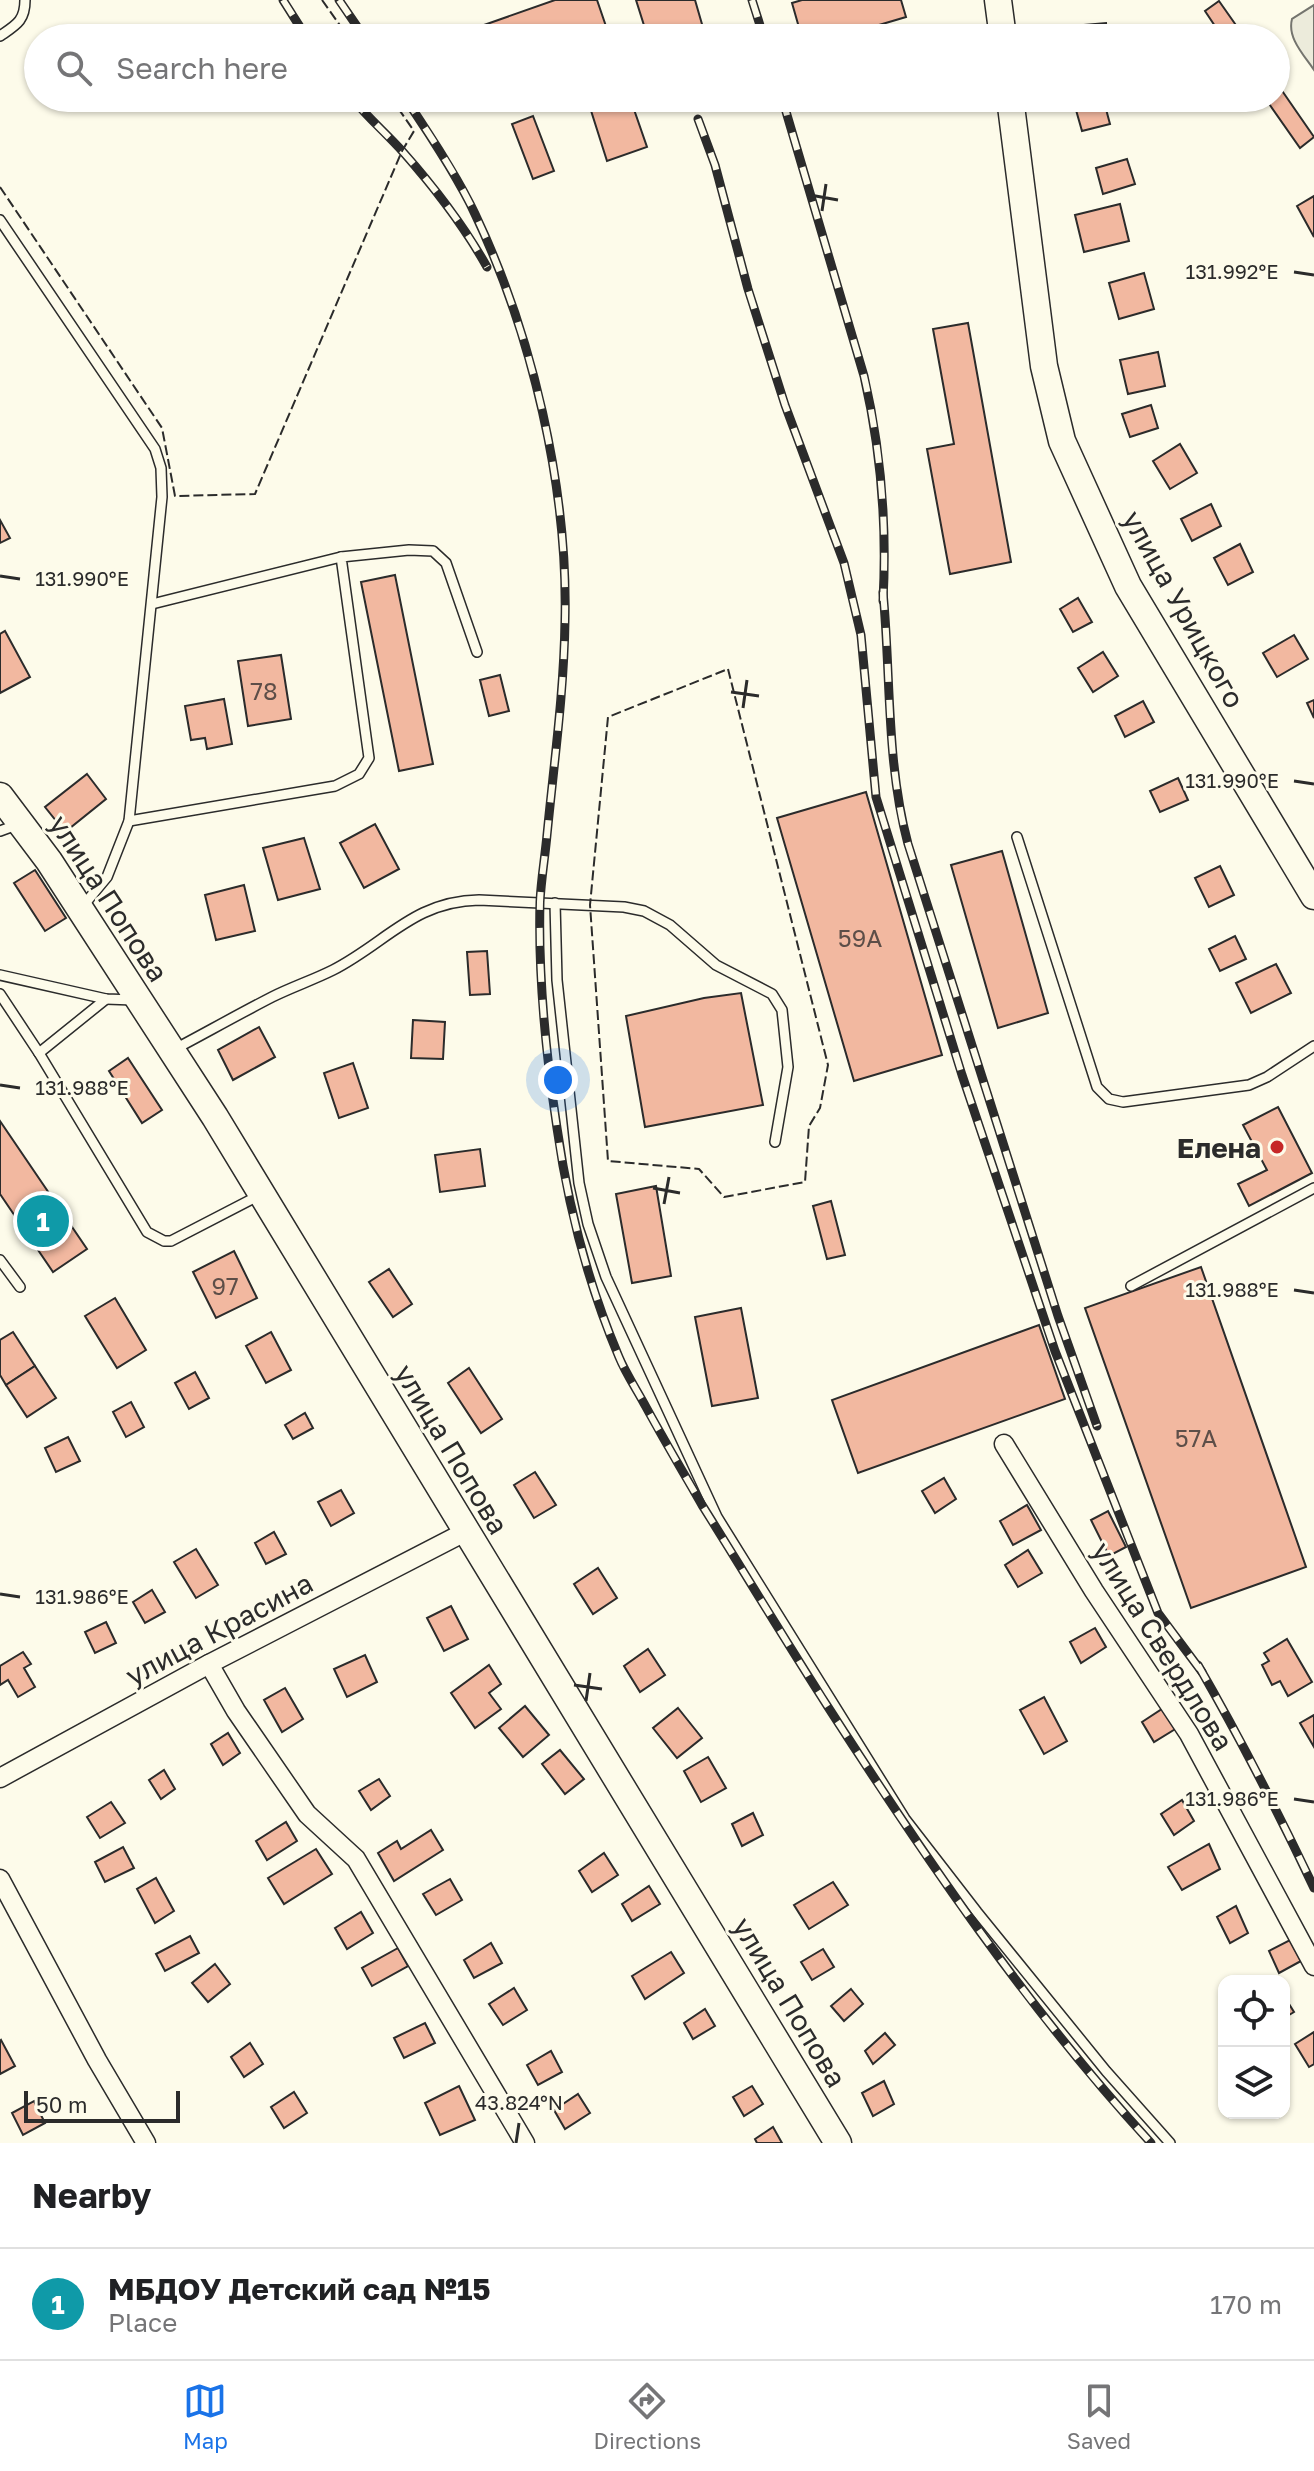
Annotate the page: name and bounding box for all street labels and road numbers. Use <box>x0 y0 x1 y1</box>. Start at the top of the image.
street label: улица Урицкого <box>1116 505 1252 713</box>
street label: улица Попова <box>43 808 175 988</box>
street label: улица Попова <box>388 1358 516 1540</box>
street label: улица Свердлова <box>1086 1536 1240 1756</box>
street label: улица Красина <box>120 1566 318 1692</box>
street label: улица Попова <box>726 1911 854 2093</box>

